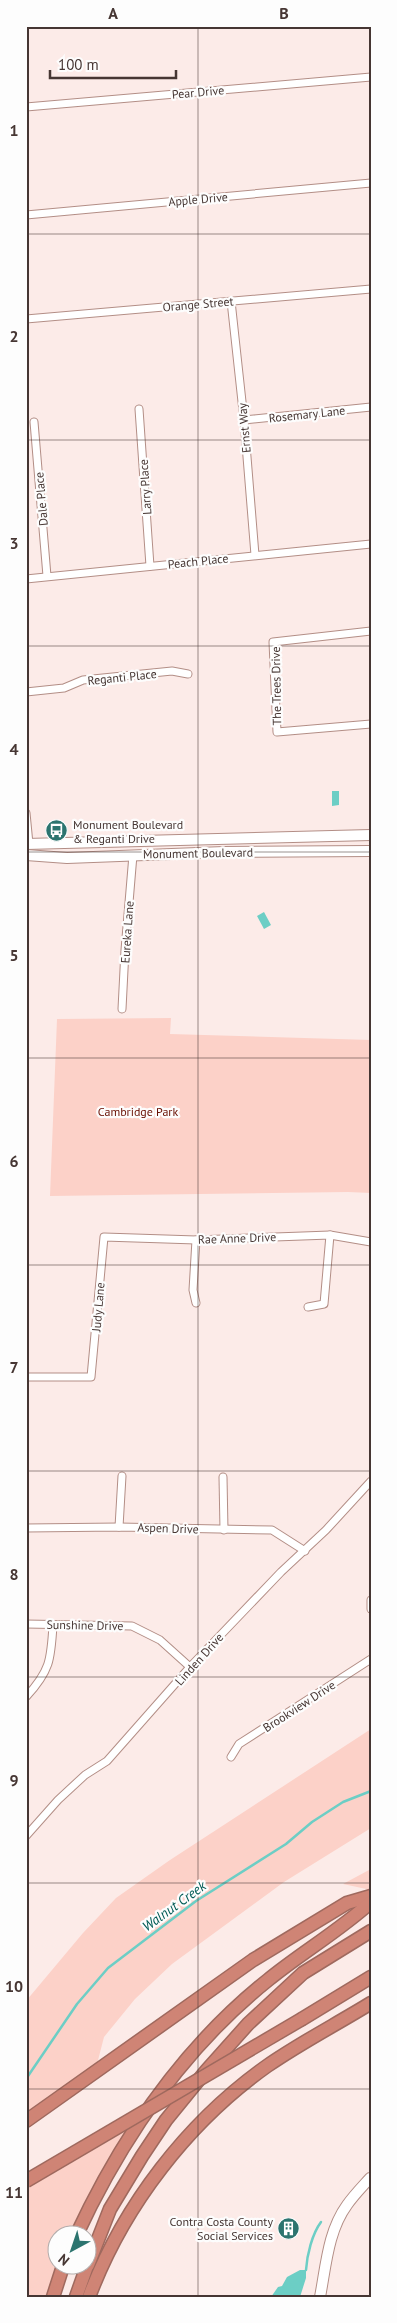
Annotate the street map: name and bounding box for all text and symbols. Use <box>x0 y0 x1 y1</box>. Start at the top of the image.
text: A <box>108 3 118 23</box>
text: B <box>279 3 289 23</box>
scale bar <box>50 48 176 80</box>
text: 100 m <box>58 55 99 74</box>
street label: Pear Drive <box>171 82 225 102</box>
text: 1 <box>9 120 19 140</box>
street label: Apple Drive <box>168 189 228 209</box>
street label: Orange Street <box>162 293 234 315</box>
text: 2 <box>9 326 19 346</box>
street label: Ernst Way <box>234 402 254 454</box>
street label: Rosemary Lane <box>268 403 346 425</box>
street label: Larry Place <box>136 459 154 515</box>
street label: Dale Place <box>31 471 51 527</box>
text: 3 <box>9 533 19 553</box>
street label: Peach Place <box>167 550 229 572</box>
street label: The Trees Drive <box>268 646 284 726</box>
street label: Reganti Place <box>87 666 157 688</box>
text: 4 <box>9 739 19 759</box>
place label: Monument Boulevard & Reganti Drive <box>73 817 183 846</box>
bus stop icon: Monument Boulevard & Reganti Drive <box>45 819 69 843</box>
street label: Monument Boulevard <box>143 845 253 861</box>
street label: Eureka Lane <box>117 900 137 964</box>
text: 5 <box>9 945 19 965</box>
park label: Cambridge Park <box>98 1104 178 1119</box>
text: 6 <box>9 1151 19 1171</box>
street label: Rae Anne Drive <box>198 1229 276 1247</box>
street label: Judy Lane <box>88 1282 108 1333</box>
text: 7 <box>9 1357 19 1377</box>
street label: Aspen Drive <box>137 1519 199 1537</box>
text: 8 <box>9 1564 19 1584</box>
street label: Sunshine Drive <box>46 1617 124 1633</box>
street label: Linden Drive <box>172 1630 226 1688</box>
street label: Brookview Drive <box>260 1677 338 1735</box>
text: 9 <box>9 1770 19 1790</box>
water label: Walnut Creek <box>138 1876 210 1935</box>
text: 10 <box>5 1976 23 1996</box>
text: 11 <box>5 2182 23 2202</box>
place label: Contra Costa County Social Services <box>170 2214 273 2243</box>
building icon: Contra Costa County Social Services <box>277 2216 301 2240</box>
north arrow <box>48 2226 98 2276</box>
text: N <box>54 2250 73 2270</box>

